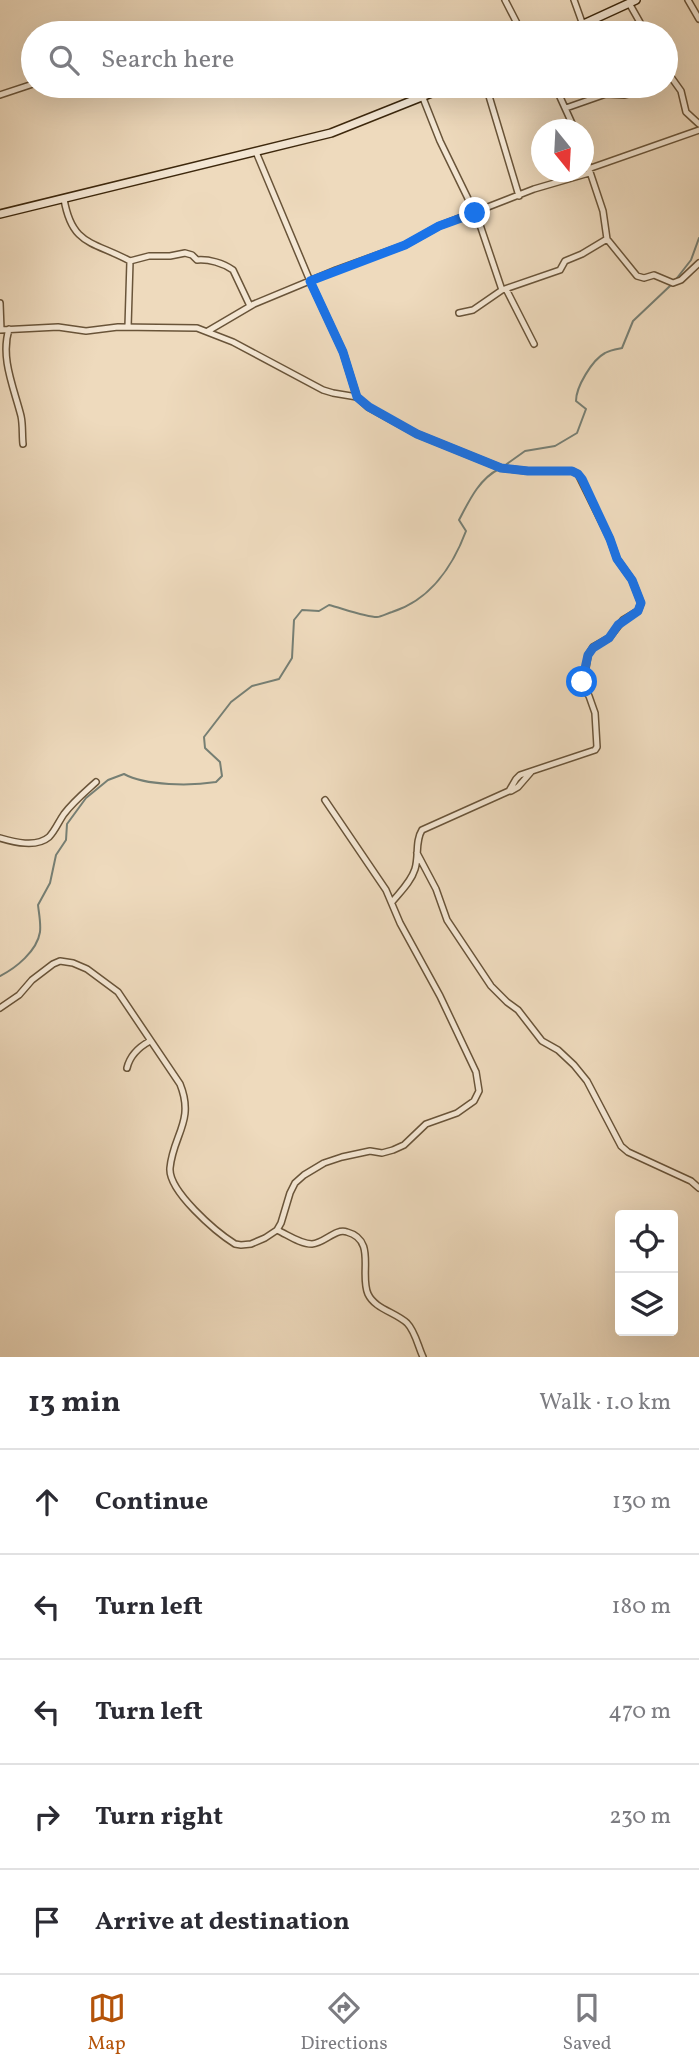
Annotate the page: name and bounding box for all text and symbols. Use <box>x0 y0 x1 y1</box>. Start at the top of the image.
search box <box>21 21 678 98</box>
icon: search <box>45 41 83 79</box>
text: Search here <box>101 42 234 78</box>
north arrow <box>531 119 594 182</box>
route end <box>459 197 490 228</box>
route start <box>566 666 597 697</box>
map controls <box>615 1210 678 1336</box>
button: locate <box>615 1210 678 1273</box>
button: layers <box>615 1273 678 1336</box>
text: 13 min <box>28 1382 121 1424</box>
text: Walk · 1.0 km <box>539 1387 671 1419</box>
icon: ahead <box>28 1483 66 1521</box>
text: Continue <box>95 1484 208 1520</box>
text: 130 m <box>612 1486 671 1518</box>
icon: left <box>28 1588 66 1626</box>
text: Turn left <box>95 1589 203 1625</box>
text: 180 m <box>612 1591 671 1623</box>
icon: left <box>28 1693 66 1731</box>
text: Turn left <box>95 1694 203 1730</box>
text: 470 m <box>608 1696 671 1728</box>
icon: right <box>28 1798 66 1836</box>
text: Turn right <box>95 1799 223 1835</box>
text: 230 m <box>609 1801 671 1833</box>
icon: arrive <box>28 1903 66 1941</box>
text: Arrive at destination <box>95 1904 350 1940</box>
tab: Map <box>87 1989 126 2057</box>
tab: Directions <box>301 1989 388 2057</box>
tab: Saved <box>563 1989 611 2057</box>

